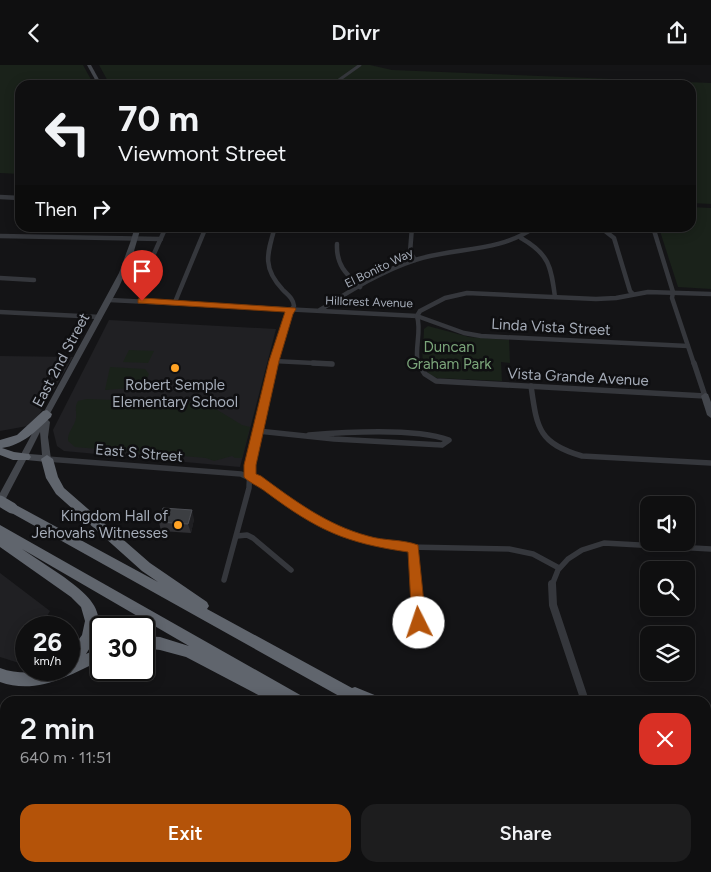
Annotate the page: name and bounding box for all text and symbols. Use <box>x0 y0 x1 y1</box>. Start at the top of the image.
icon: back <box>20 19 48 47</box>
text: Drivr <box>331 19 380 46</box>
icon: share <box>663 19 691 47</box>
text: 70 m <box>118 98 199 140</box>
icon: left <box>35 100 100 165</box>
text: Viewmont Street <box>118 140 286 167</box>
icon: right <box>87 195 115 223</box>
text: Then <box>35 198 77 221</box>
street label: El Bonito Way <box>343 245 416 291</box>
pin <box>121 250 163 301</box>
icon: arrive <box>128 257 156 285</box>
street label: Hillcrest Avenue <box>325 293 414 311</box>
street label: East 2nd Street <box>29 310 94 410</box>
street label: Linda Vista Street <box>491 315 612 339</box>
park label: Duncan Graham Park <box>406 338 492 373</box>
marker: Robert Semple Elementary School <box>169 362 181 374</box>
street label: Vista Grande Avenue <box>507 364 649 390</box>
place label: Robert Semple Elementary School <box>112 376 238 411</box>
street label: East S Street <box>94 440 184 466</box>
map controls <box>640 496 695 681</box>
button: sound <box>640 496 695 551</box>
place label: Kingdom Hall of Jehovahs Witnesses <box>32 507 168 542</box>
marker: Kingdom Hall of Jehovahs Witnesses <box>172 519 184 531</box>
button: search <box>640 561 695 616</box>
position arrow <box>392 596 444 648</box>
speed limit sign: 30 <box>90 616 155 681</box>
button: layers <box>640 626 695 681</box>
text: 26 <box>33 627 62 657</box>
text: km/h <box>34 654 61 668</box>
text: 2 min <box>20 710 95 747</box>
button: close <box>639 713 691 765</box>
text: 640 m · 11:51 <box>20 748 112 767</box>
button: Exit <box>20 804 351 862</box>
button: Share <box>361 804 691 862</box>

